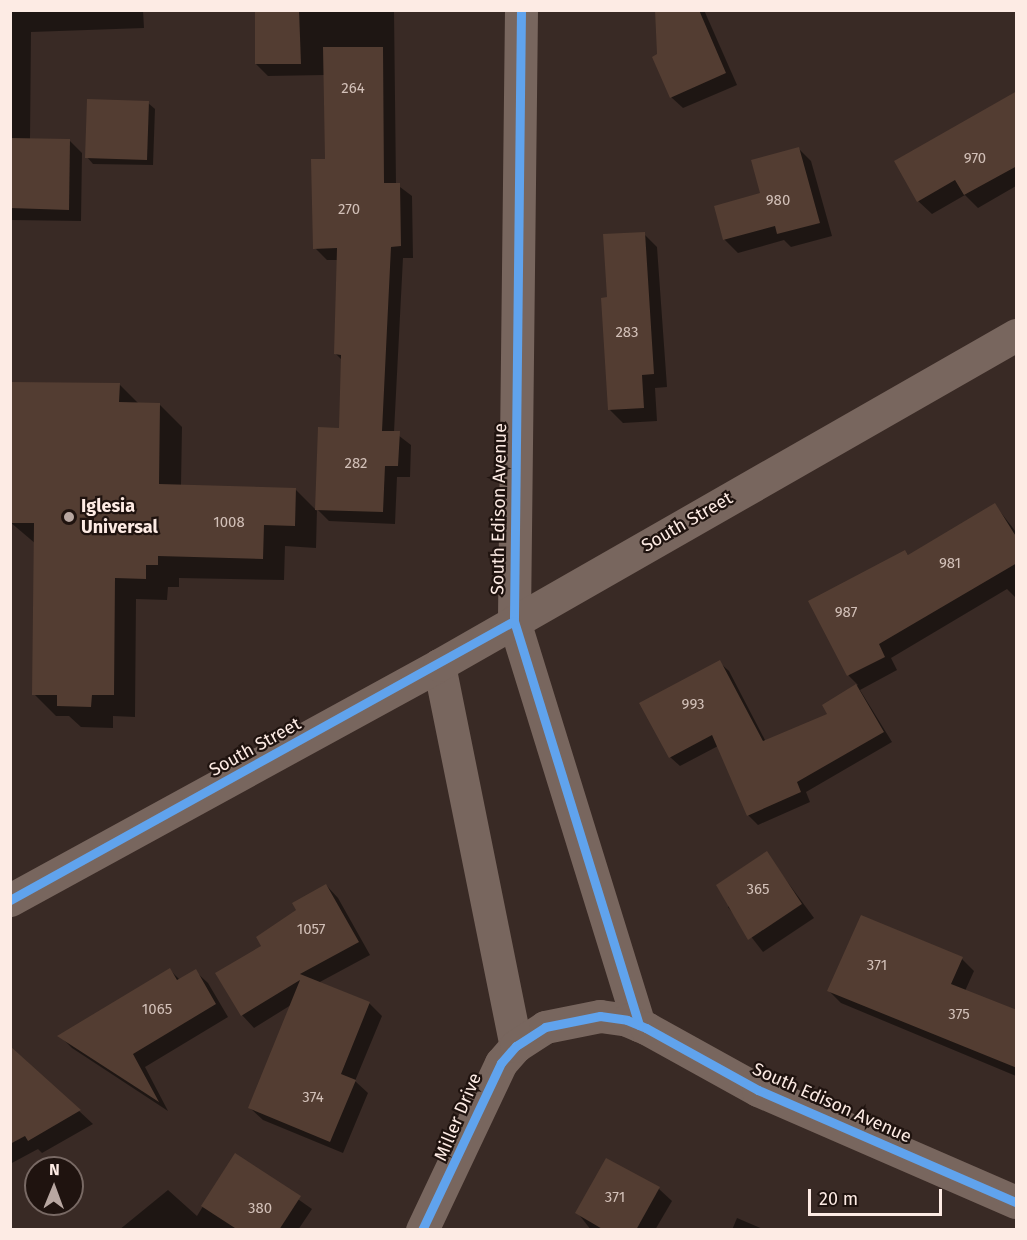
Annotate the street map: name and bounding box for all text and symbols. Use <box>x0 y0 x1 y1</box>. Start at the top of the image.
house number: 264 <box>341 80 365 98</box>
house number: 970 <box>964 150 986 168</box>
house number: 980 <box>766 192 790 210</box>
house number: 270 <box>338 201 360 219</box>
house number: 283 <box>615 324 639 342</box>
street label: South Edison Avenue <box>487 423 511 595</box>
house number: 282 <box>345 455 367 473</box>
street label: South Street <box>638 487 736 557</box>
place label: Iglesia Universal <box>81 496 158 538</box>
marker: Iglesia Universal <box>62 510 76 524</box>
house number: 1008 <box>213 514 245 532</box>
house number: 981 <box>939 555 961 573</box>
house number: 987 <box>835 604 857 622</box>
house number: 993 <box>682 696 704 714</box>
street label: South Street <box>205 713 305 781</box>
house number: 365 <box>747 881 769 899</box>
house number: 1057 <box>297 921 325 939</box>
house number: 371 <box>867 957 887 975</box>
house number: 1065 <box>142 1001 172 1019</box>
house number: 375 <box>948 1006 970 1024</box>
street label: South Edison Avenue <box>749 1058 915 1148</box>
street label: Miller Drive <box>430 1070 486 1164</box>
house number: 374 <box>302 1089 324 1107</box>
north arrow <box>24 1156 84 1216</box>
text: N <box>49 1160 60 1179</box>
scale bar <box>811 1177 944 1215</box>
text: 20 m <box>819 1188 858 1210</box>
house number: 371 <box>605 1189 625 1207</box>
house number: 380 <box>248 1200 272 1218</box>

